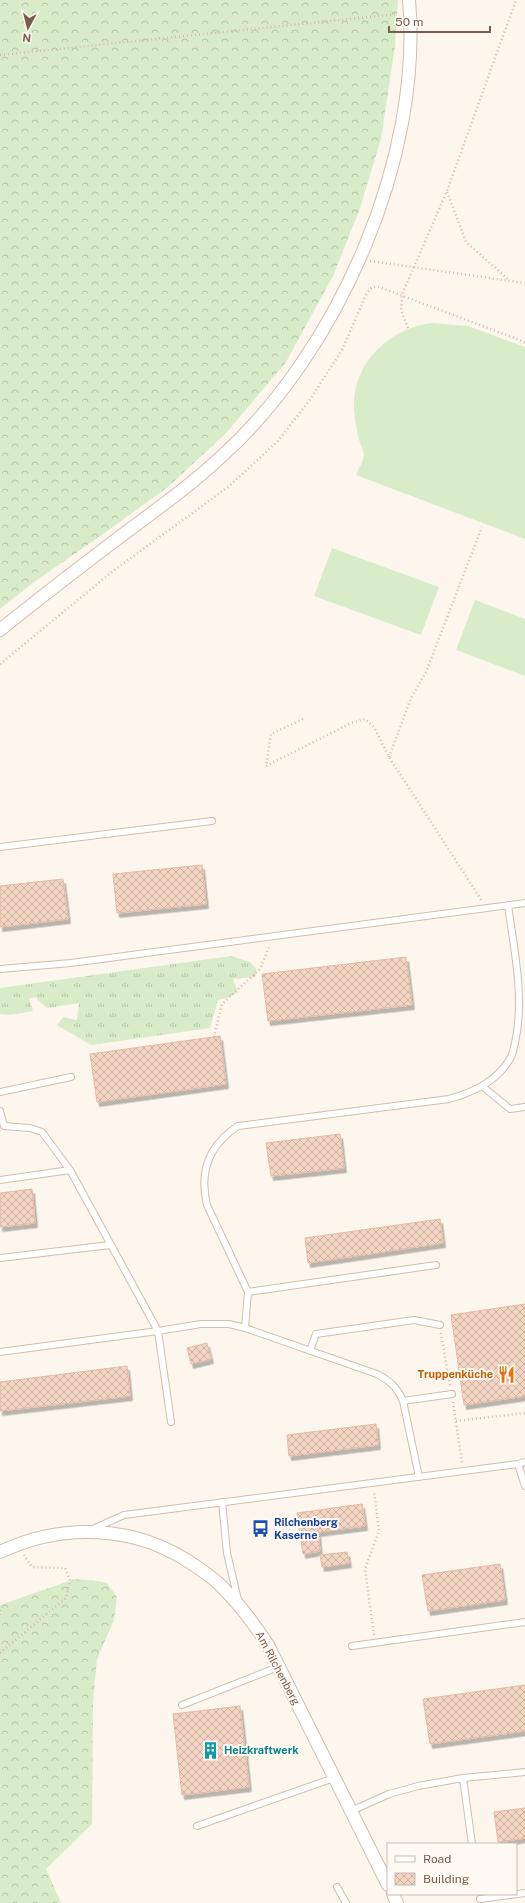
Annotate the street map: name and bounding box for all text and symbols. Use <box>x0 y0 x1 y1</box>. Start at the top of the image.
north arrow <box>8 8 48 48</box>
scale bar <box>389 8 490 34</box>
text: 50 m <box>395 15 423 29</box>
text: N <box>22 31 32 44</box>
restaurant icon: Truppenküche <box>496 1364 516 1384</box>
place label: Truppenküche <box>417 1368 493 1380</box>
place label: Rilchenberg Kaserne <box>274 1516 338 1541</box>
bus stop icon: Rilchenberg Kaserne <box>251 1518 271 1538</box>
street label: Am Rilchenberg <box>253 1629 303 1707</box>
building icon: Heizkraftwerk <box>201 1740 221 1760</box>
place label: Heizkraftwerk <box>224 1744 299 1756</box>
legend <box>387 1843 517 1895</box>
text: Road <box>423 1852 451 1866</box>
text: Building <box>423 1872 469 1886</box>

